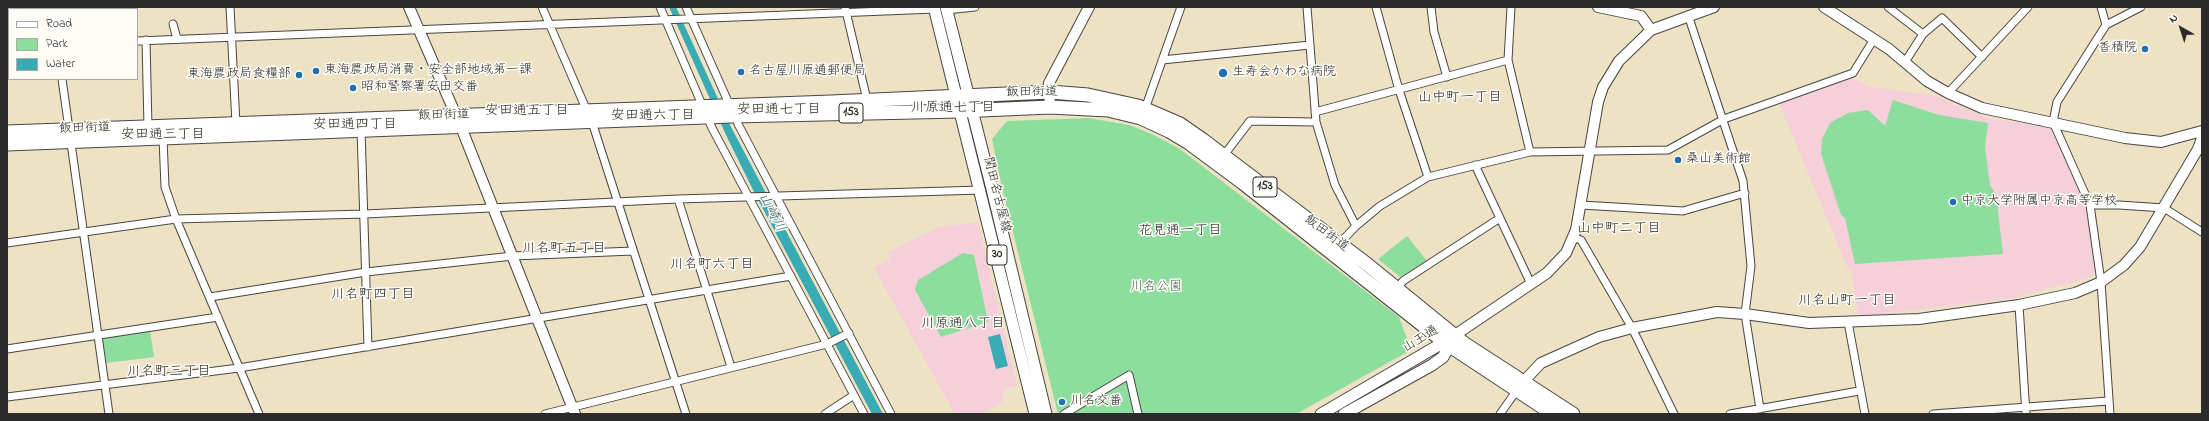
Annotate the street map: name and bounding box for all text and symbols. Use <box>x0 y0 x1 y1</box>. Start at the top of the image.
legend <box>8 8 138 80</box>
north arrow <box>2161 8 2201 48</box>
text: N <box>2166 10 2181 27</box>
text: Road <box>46 15 72 33</box>
text: Park <box>46 35 68 53</box>
place label: 香積院 <box>2098 41 2137 57</box>
marker: 香積院 <box>2140 44 2150 54</box>
text: Water <box>46 55 75 73</box>
place label: 東海農政局消費・安全部地域第一課 <box>324 63 532 79</box>
place label: 名古屋川原通郵便局 <box>749 64 866 80</box>
place label: 生寿会かわな病院 <box>1232 65 1336 81</box>
marker: 東海農政局消費・安全部地域第一課 <box>311 66 321 76</box>
place label: 東海農政局食糧部 <box>187 67 291 83</box>
marker: 名古屋川原通郵便局 <box>736 67 746 77</box>
marker: 生寿会かわな病院 <box>1217 67 1229 79</box>
marker: 東海農政局食糧部 <box>294 70 304 80</box>
place label: 昭和警察署安田交番 <box>361 80 478 96</box>
marker: 昭和警察署安田交番 <box>348 83 358 93</box>
street label: 飯田街道 <box>1006 85 1058 101</box>
district label: 山中町一丁目 <box>1418 91 1502 107</box>
district label: 川原通七丁目 <box>911 101 995 117</box>
district label: 安田通七丁目 <box>737 103 821 119</box>
road number: 153 <box>839 103 863 123</box>
district label: 安田通五丁目 <box>485 104 569 120</box>
street label: 飯田街道 <box>418 107 470 125</box>
district label: 安田通六丁目 <box>611 109 695 125</box>
district label: 安田通四丁目 <box>313 118 397 134</box>
street label: 飯田街道 <box>59 120 111 138</box>
district label: 安田通三丁目 <box>121 128 205 144</box>
place label: 桑山美術館 <box>1686 152 1751 168</box>
street label: 関田名古屋線 <box>979 155 1013 235</box>
marker: 桑山美術館 <box>1673 155 1683 165</box>
road number: 153 <box>1253 177 1277 197</box>
water label: 山崎川 <box>754 191 788 235</box>
place label: 中京大学附属中京高等学校 <box>1961 194 2117 210</box>
marker: 中京大学附属中京高等学校 <box>1948 197 1958 207</box>
street label: 飯田街道 <box>1301 212 1351 256</box>
district label: 山中町二丁目 <box>1577 222 1661 238</box>
district label: 花見通一丁目 <box>1138 224 1222 240</box>
district label: 川名町五丁目 <box>522 242 606 258</box>
road number: 30 <box>987 245 1007 265</box>
district label: 川名町六丁目 <box>670 258 754 274</box>
park label: 川名公園 <box>1130 280 1182 296</box>
district label: 川名町四丁目 <box>331 288 415 304</box>
district label: 川名山町一丁目 <box>1798 294 1896 310</box>
district label: 川原通八丁目 <box>921 317 1005 333</box>
street label: 山王通 <box>1400 323 1442 357</box>
district label: 川名町三丁目 <box>127 365 211 381</box>
place label: 川名交番 <box>1070 394 1122 410</box>
marker: 川名交番 <box>1057 397 1067 407</box>

